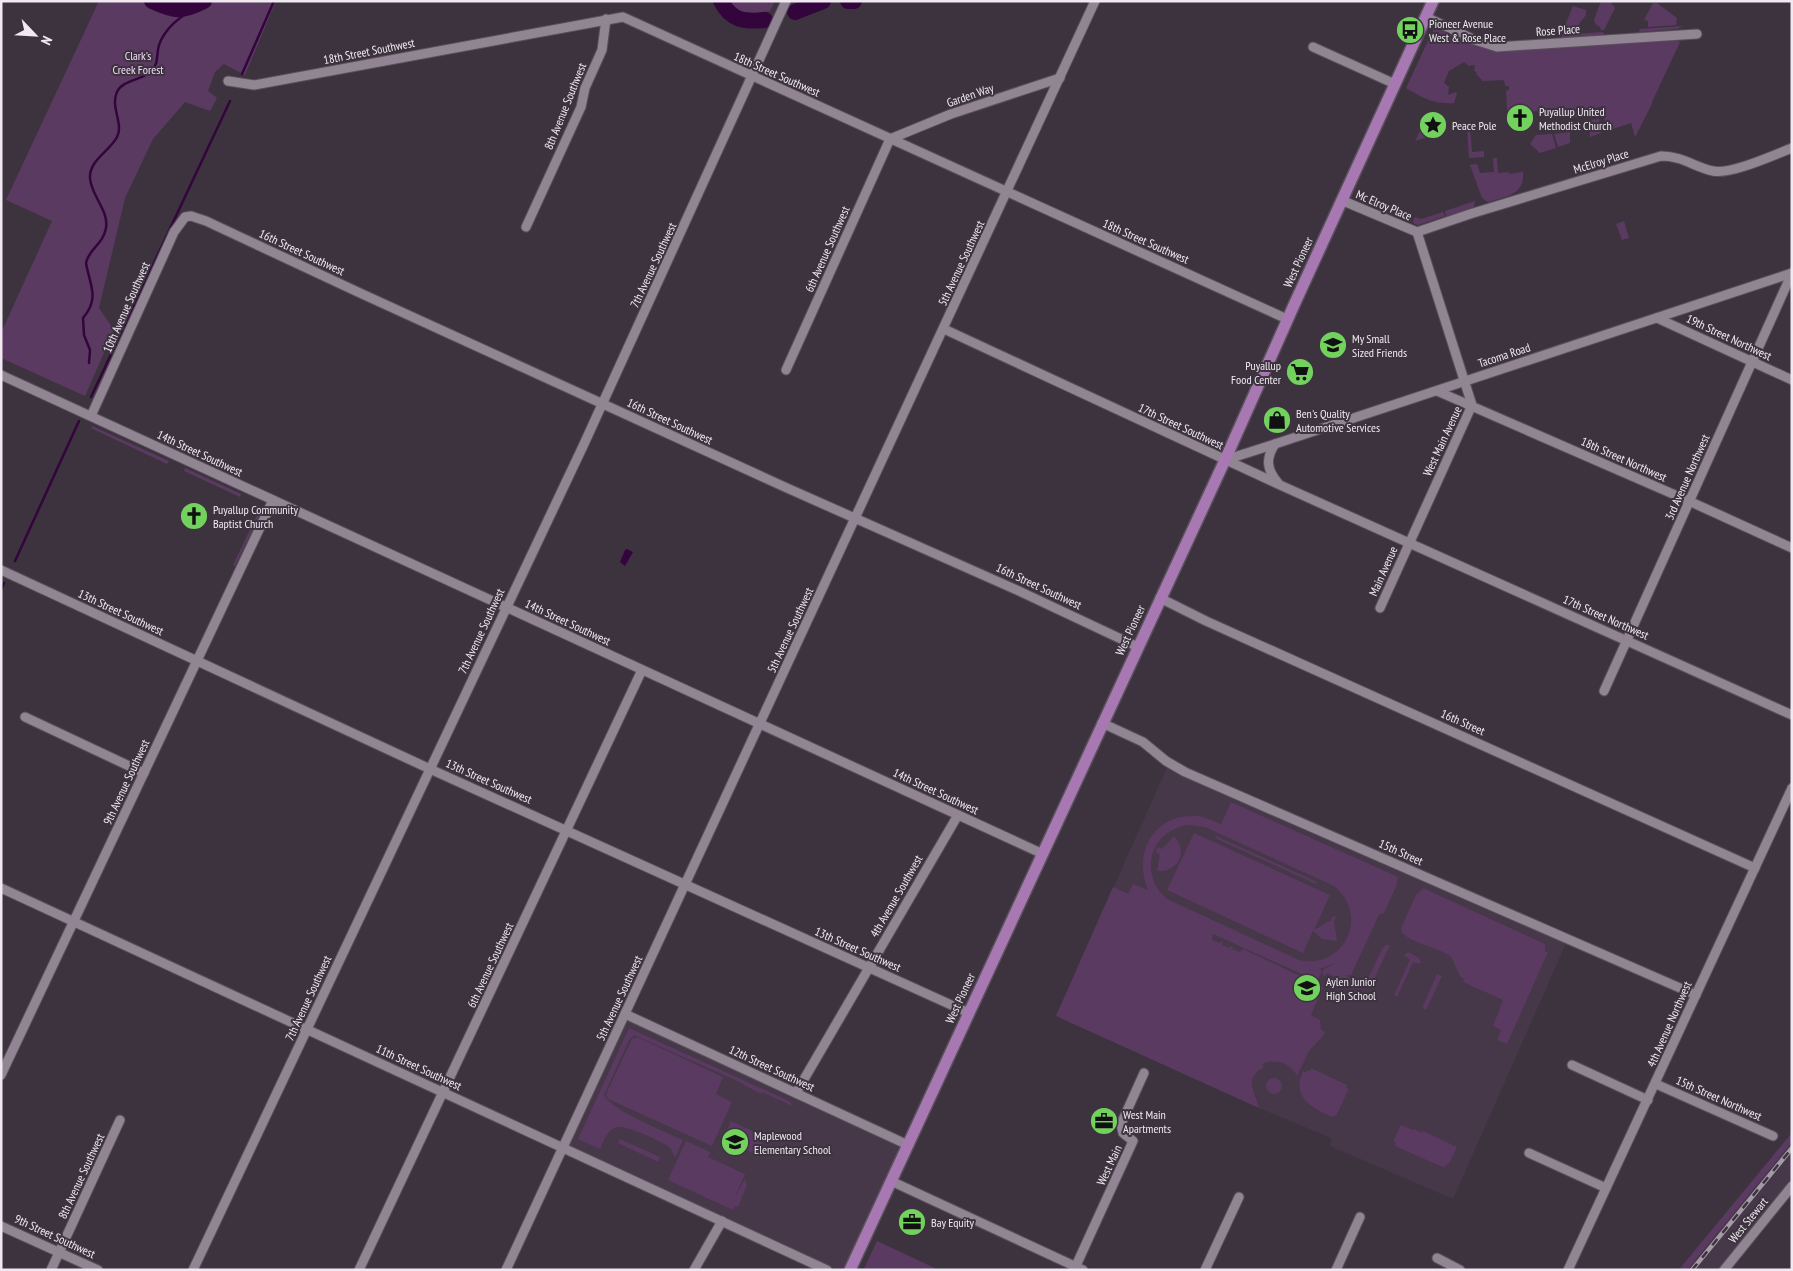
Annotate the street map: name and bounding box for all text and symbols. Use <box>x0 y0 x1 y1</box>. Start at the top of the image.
north arrow <box>10 10 60 60</box>
bus stop icon: Pioneer Avenue West & Rose Place <box>1395 15 1425 45</box>
place label: Pioneer Avenue West & Rose Place <box>1429 16 1506 45</box>
street label: Rose Place <box>1535 21 1581 39</box>
text: N <box>37 33 57 48</box>
street label: 18th Street Southwest <box>322 35 417 67</box>
park label: Clark's Creek Forest <box>112 48 164 77</box>
street label: 18th Street Southwest <box>732 48 823 100</box>
street label: 8th Avenue Southwest <box>541 60 590 152</box>
street label: Garden Way <box>945 80 996 110</box>
church icon: Puyallup United Methodist Church <box>1505 103 1535 133</box>
place label: Puyallup United Methodist Church <box>1539 104 1612 133</box>
place icon: Peace Pole <box>1418 110 1448 140</box>
place label: Peace Pole <box>1452 118 1496 133</box>
street label: McElroy Place <box>1572 145 1630 176</box>
street label: Mc Elroy Place <box>1354 187 1414 223</box>
street label: 6th Avenue Southwest <box>801 203 853 294</box>
street label: 18th Street Southwest <box>1101 215 1192 267</box>
street label: 5th Avenue Southwest <box>935 217 988 308</box>
street label: 7th Avenue Southwest <box>627 219 680 310</box>
street label: 16th Street Southwest <box>257 226 348 279</box>
street label: West Pioneer <box>1280 234 1317 290</box>
street label: 10th Avenue Southwest <box>99 259 153 355</box>
street label: 19th Street Northwest <box>1684 311 1775 364</box>
school or university icon: My Small Sized Friends <box>1318 330 1348 360</box>
place label: My Small Sized Friends <box>1352 331 1407 360</box>
street label: Tacoma Road <box>1476 340 1532 370</box>
supermarket icon: Puyallup Food Center <box>1285 357 1315 387</box>
place label: Puyallup Food Center <box>1231 358 1282 387</box>
street label: 16th Street Southwest <box>625 395 716 448</box>
street label: 17th Street Southwest <box>1136 400 1227 453</box>
street label: West Main Avenue <box>1419 404 1465 478</box>
shop icon: Ben's Quality Automotive Services <box>1262 405 1292 435</box>
place label: Ben's Quality Automotive Services <box>1296 406 1380 435</box>
street label: 14th Street Southwest <box>155 427 246 480</box>
street label: 3rd Avenue Northwest <box>1661 431 1713 522</box>
street label: 18th Street Northwest <box>1579 433 1670 485</box>
church icon: Puyallup Community Baptist Church <box>179 501 209 531</box>
place label: Puyallup Community Baptist Church <box>213 502 298 531</box>
street label: Main Avenue <box>1365 544 1401 598</box>
street label: 16th Street Southwest <box>994 560 1085 613</box>
street label: 5th Avenue Southwest <box>764 584 817 675</box>
street label: 7th Avenue Southwest <box>455 585 508 676</box>
street label: 13th Street Southwest <box>76 586 167 639</box>
street label: 17th Street Northwest <box>1561 591 1652 643</box>
street label: 14th Street Southwest <box>523 596 614 649</box>
street label: West Pioneer <box>1112 602 1149 658</box>
street label: 16th Street <box>1439 706 1488 739</box>
street label: 9th Avenue Southwest <box>100 736 153 827</box>
street label: 13th Street Southwest <box>444 755 535 807</box>
street label: 14th Street Southwest <box>891 765 982 818</box>
street label: 15th Street <box>1377 836 1426 869</box>
street label: 4th Avenue Southwest <box>866 852 926 940</box>
street label: 6th Avenue Southwest <box>464 919 517 1010</box>
street label: 13th Street Southwest <box>813 923 904 975</box>
street label: 7th Avenue Southwest <box>282 952 335 1043</box>
street label: 5th Avenue Southwest <box>593 952 646 1043</box>
street label: West Pioneer <box>942 970 979 1026</box>
school or university icon: Aylen Junior High School <box>1292 973 1322 1003</box>
place label: Aylen Junior High School <box>1326 974 1377 1003</box>
street label: 4th Avenue Northwest <box>1643 978 1695 1069</box>
street label: 11th Street Southwest <box>374 1041 465 1094</box>
street label: 12th Street Southwest <box>727 1042 818 1095</box>
street label: 15th Street Northwest <box>1674 1072 1765 1124</box>
office icon: West Main Apartments <box>1089 1106 1119 1136</box>
place label: West Main Apartments <box>1123 1107 1171 1136</box>
school or university icon: Maplewood Elementary School <box>720 1127 750 1157</box>
place label: Maplewood Elementary School <box>754 1128 831 1157</box>
street label: 8th Avenue Southwest <box>55 1130 108 1221</box>
street label: West Main <box>1093 1142 1125 1188</box>
street label: West Stewart <box>1725 1194 1771 1246</box>
office icon: Bay Equity <box>897 1207 927 1237</box>
street label: 9th Street Southwest <box>12 1211 98 1262</box>
place label: Bay Equity <box>931 1215 975 1230</box>

